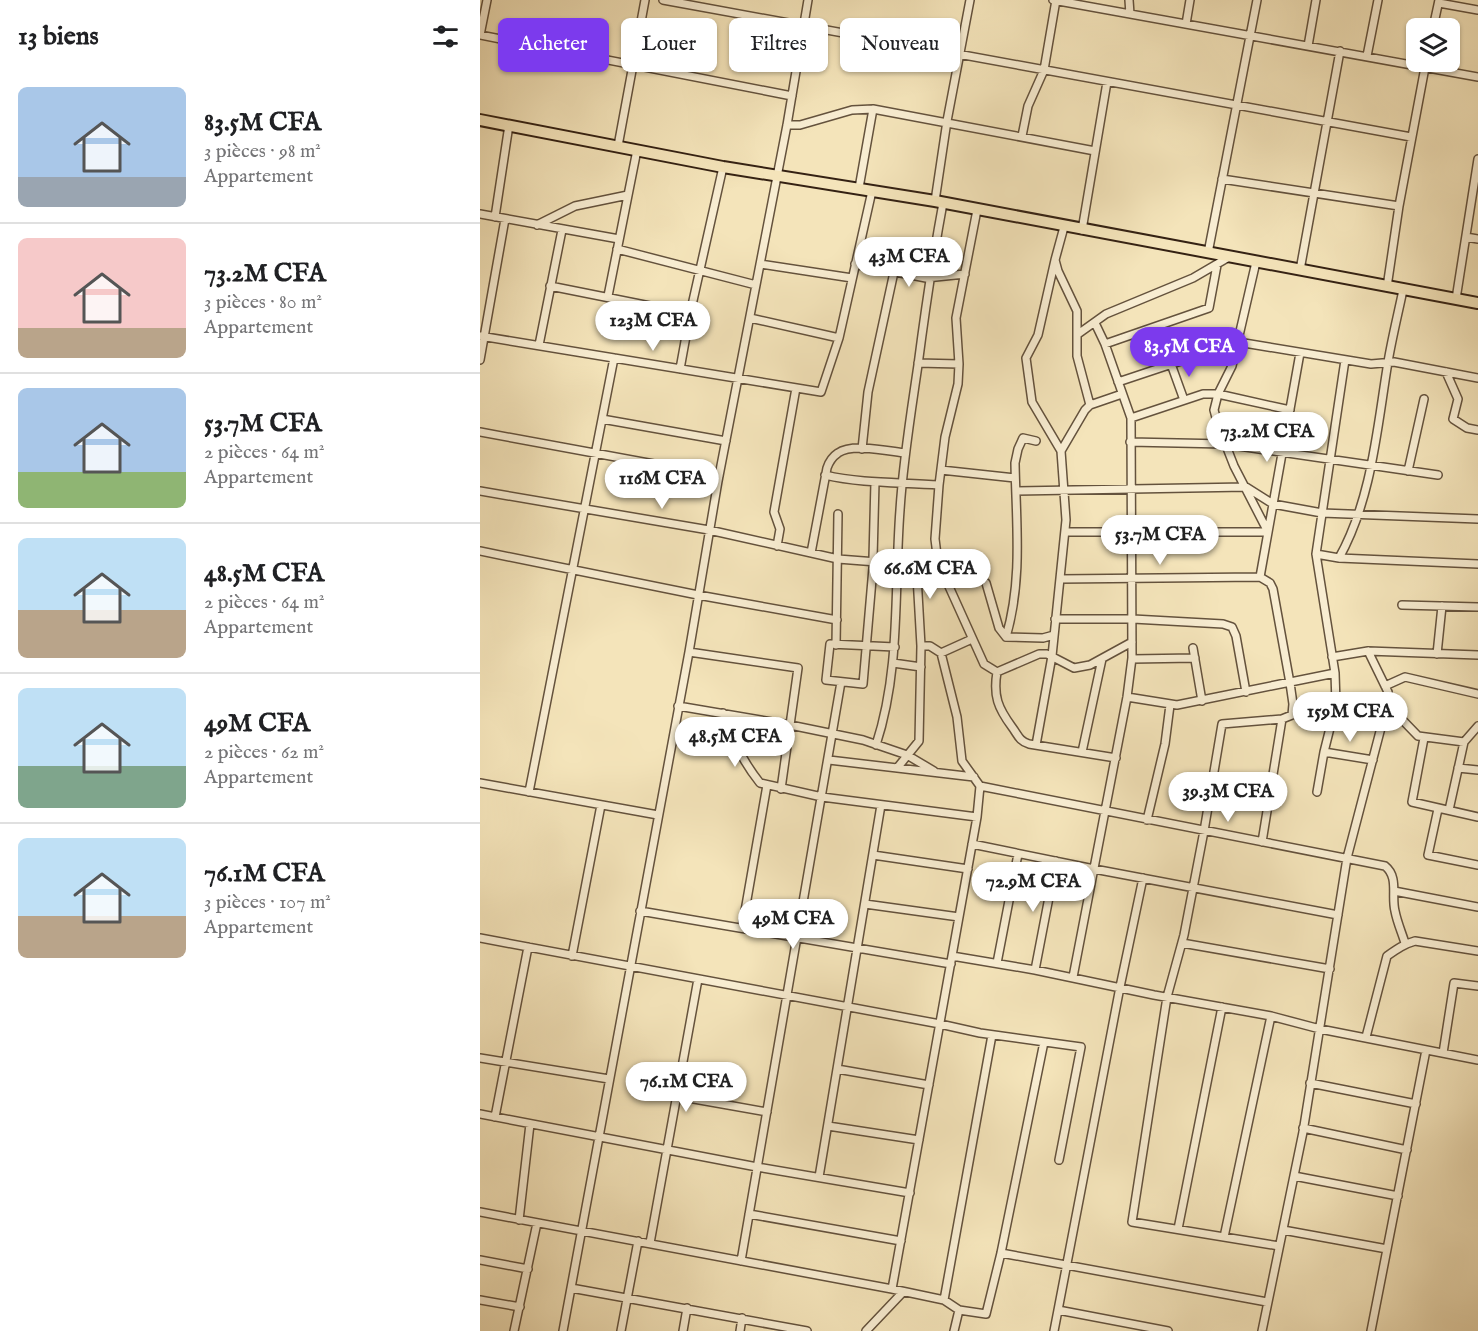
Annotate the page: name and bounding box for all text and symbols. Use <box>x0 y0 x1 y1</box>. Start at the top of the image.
chip: Acheter <box>498 18 609 72</box>
chip: Louer <box>621 18 717 72</box>
chip: Filtres <box>729 18 828 72</box>
chip: Nouveau <box>840 18 960 72</box>
map controls <box>1406 18 1460 72</box>
button: layers <box>1406 18 1460 72</box>
text: 13 biens <box>18 20 99 53</box>
icon: filters <box>429 20 462 53</box>
text: 83.5M CFA <box>204 106 321 139</box>
icon: home <box>66 111 138 183</box>
text: 3 pièces · 98 m² <box>204 139 321 164</box>
text: Appartement <box>204 164 313 189</box>
pin: 43M CFA <box>854 237 964 288</box>
text: 43M CFA <box>869 244 949 269</box>
text: 73.2M CFA <box>204 257 326 290</box>
icon: home <box>66 262 138 334</box>
text: 3 pièces · 80 m² <box>204 290 322 315</box>
pin: 123M CFA <box>591 301 715 352</box>
text: 123M CFA <box>609 308 697 333</box>
text: Appartement <box>204 315 313 340</box>
pin: 83.5M CFA <box>1120 327 1258 378</box>
text: 83.5M CFA <box>1144 334 1234 359</box>
text: 53.7M CFA <box>204 407 322 440</box>
icon: home <box>66 412 138 484</box>
pin: 73.2M CFA <box>1198 412 1336 463</box>
text: 73.2M CFA <box>1220 419 1314 444</box>
text: 2 pièces · 64 m² <box>204 440 325 465</box>
pin: 116M CFA <box>600 459 724 510</box>
text: Appartement <box>204 465 313 490</box>
text: 116M CFA <box>619 466 705 491</box>
pin: 53.7M CFA <box>1091 515 1229 566</box>
text: 53.7M CFA <box>1115 522 1205 547</box>
pin: 66.6M CFA <box>861 549 999 600</box>
text: 66.6M CFA <box>884 556 976 581</box>
text: 48.5M CFA <box>204 557 324 590</box>
icon: home <box>66 562 138 634</box>
text: 2 pièces · 64 m² <box>204 590 325 615</box>
text: Appartement <box>204 615 313 640</box>
pin: 159M CFA <box>1288 692 1412 743</box>
text: 159M CFA <box>1307 699 1393 724</box>
text: 49M CFA <box>204 707 310 740</box>
icon: home <box>66 712 138 784</box>
pin: 48.5M CFA <box>666 717 804 768</box>
text: 48.5M CFA <box>689 724 781 749</box>
text: 2 pièces · 62 m² <box>204 740 324 765</box>
text: Appartement <box>204 765 313 790</box>
pin: 39.3M CFA <box>1159 772 1297 823</box>
text: 39.3M CFA <box>1182 779 1274 804</box>
text: 76.1M CFA <box>204 857 324 890</box>
icon: home <box>66 862 138 934</box>
pin: 72.9M CFA <box>964 862 1102 913</box>
text: 72.9M CFA <box>986 869 1080 894</box>
text: 3 pièces · 107 m² <box>204 890 331 915</box>
pin: 49M CFA <box>738 899 848 950</box>
text: 49M CFA <box>752 906 834 931</box>
text: Appartement <box>204 915 313 940</box>
pin: 76.1M CFA <box>617 1062 755 1113</box>
text: 76.1M CFA <box>640 1069 732 1094</box>

